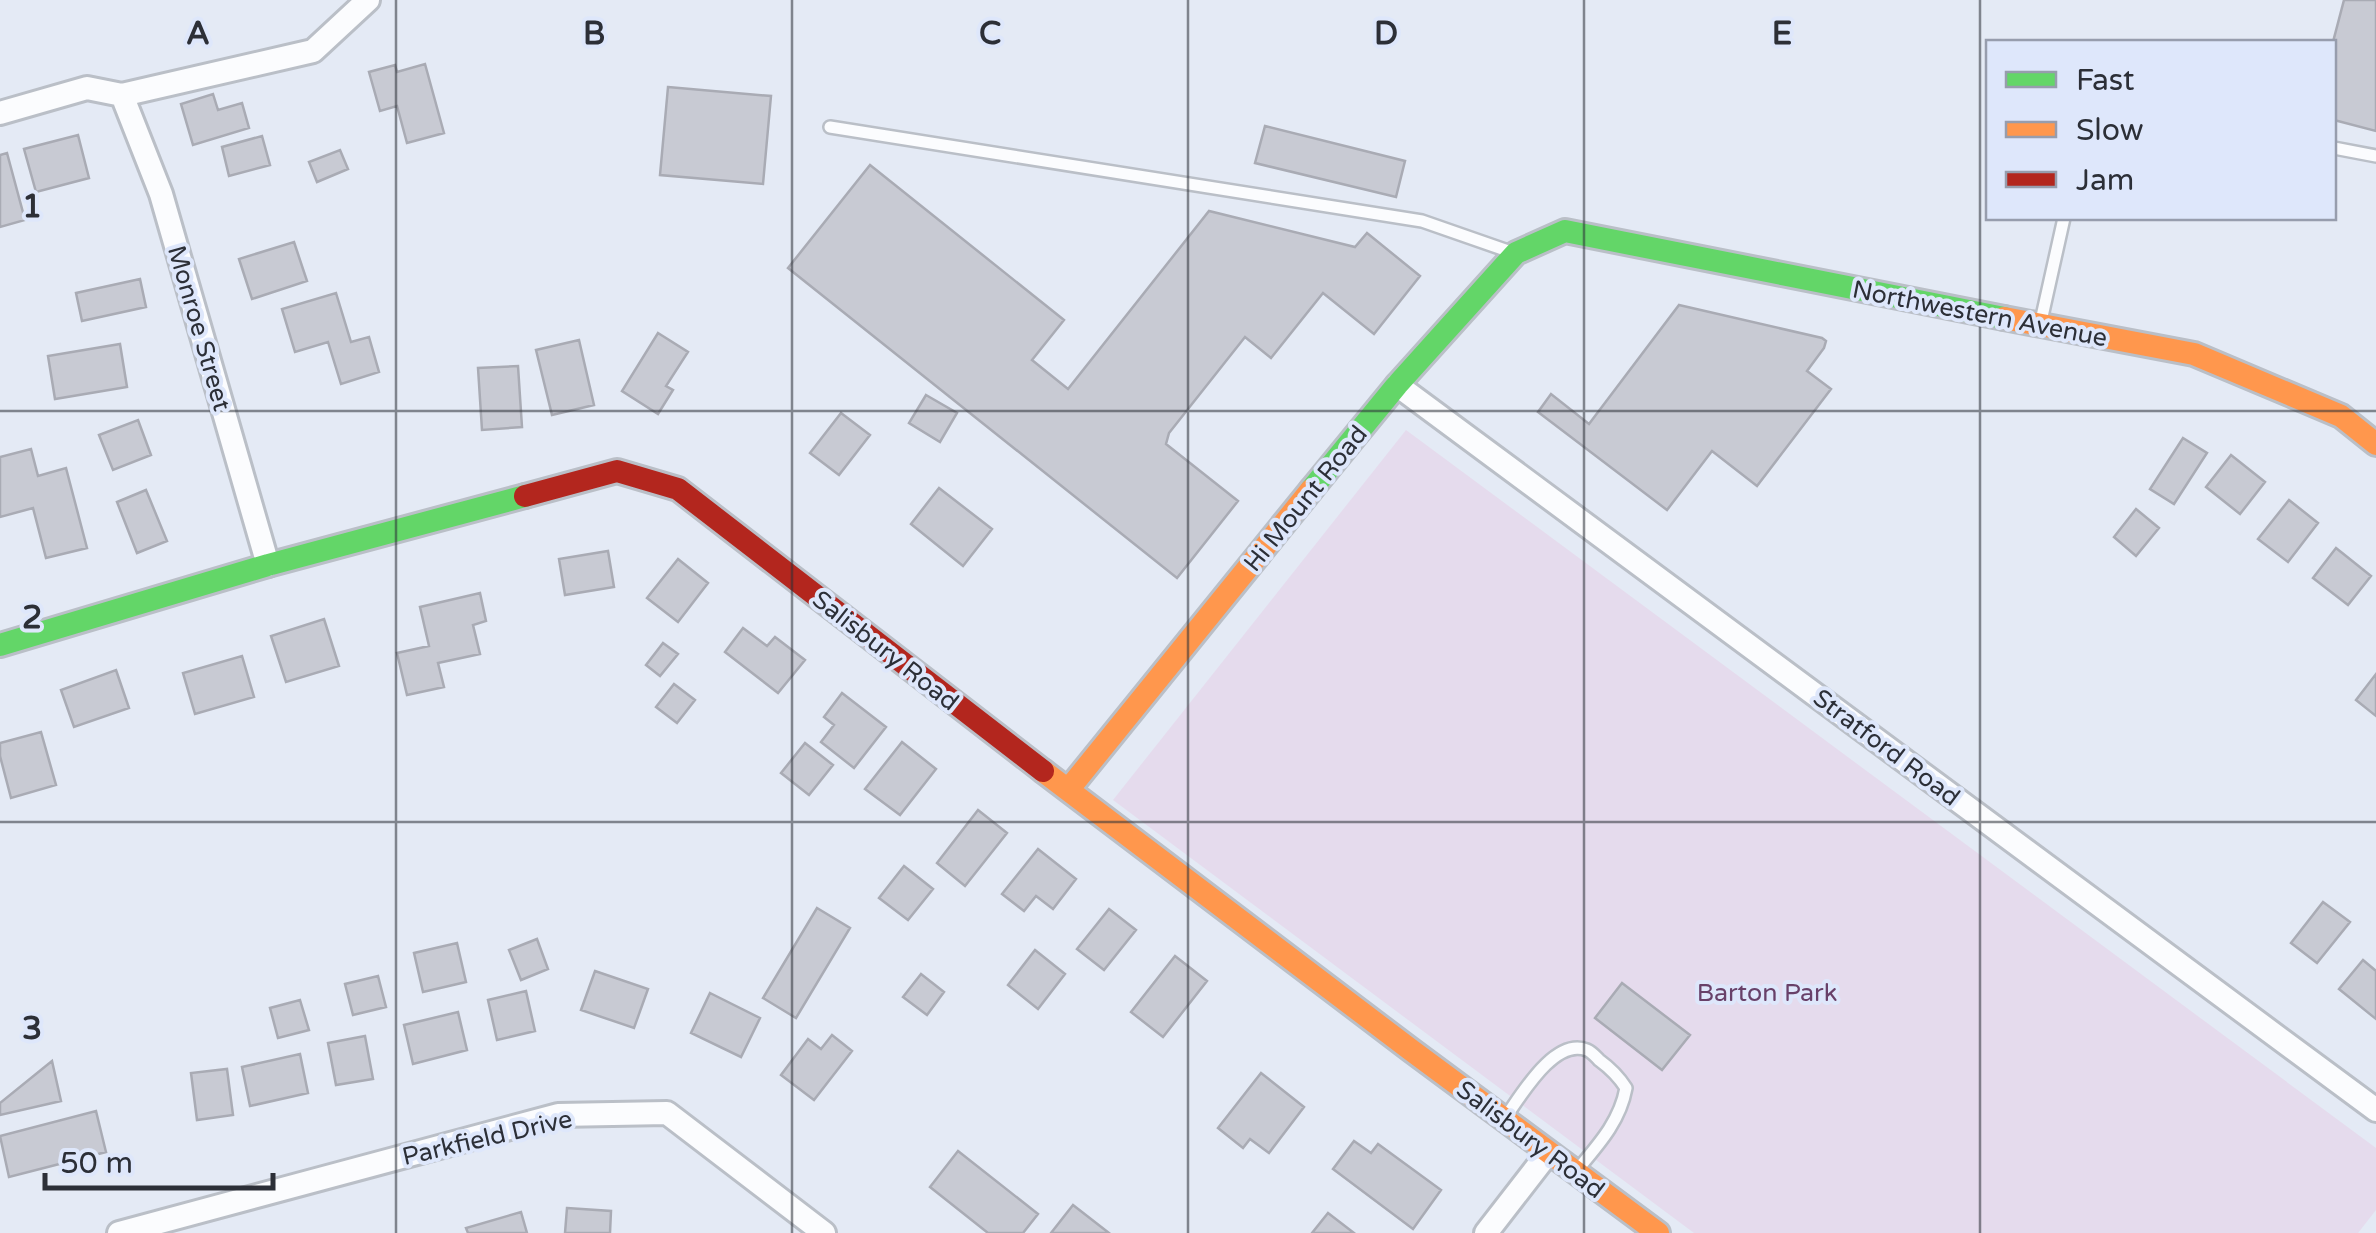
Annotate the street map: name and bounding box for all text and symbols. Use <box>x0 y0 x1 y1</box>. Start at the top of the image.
text: A <box>186 15 210 53</box>
text: B <box>583 15 605 53</box>
text: C <box>979 15 1001 53</box>
text: D <box>1374 15 1398 53</box>
text: E <box>1772 15 1792 53</box>
legend <box>1986 40 2336 220</box>
text: Fast <box>2076 62 2135 99</box>
text: Slow <box>2076 112 2144 149</box>
text: Jam <box>2076 162 2134 199</box>
text: 1 <box>22 188 42 226</box>
street label: Monroe Street <box>161 242 237 415</box>
street label: Northwestern Avenue <box>1850 275 2110 353</box>
street label: Hi Mount Road <box>1238 419 1374 578</box>
street label: Salisbury Road <box>806 584 964 717</box>
text: 2 <box>22 599 42 637</box>
street label: Stratford Road <box>1807 683 1966 813</box>
park label: Barton Park <box>1697 978 1837 1008</box>
text: 3 <box>22 1010 42 1048</box>
street label: Salisbury Road <box>1451 1074 1610 1205</box>
street label: Parkfield Drive <box>399 1104 575 1172</box>
scale bar <box>45 1128 272 1190</box>
text: 50 m <box>60 1145 133 1182</box>

